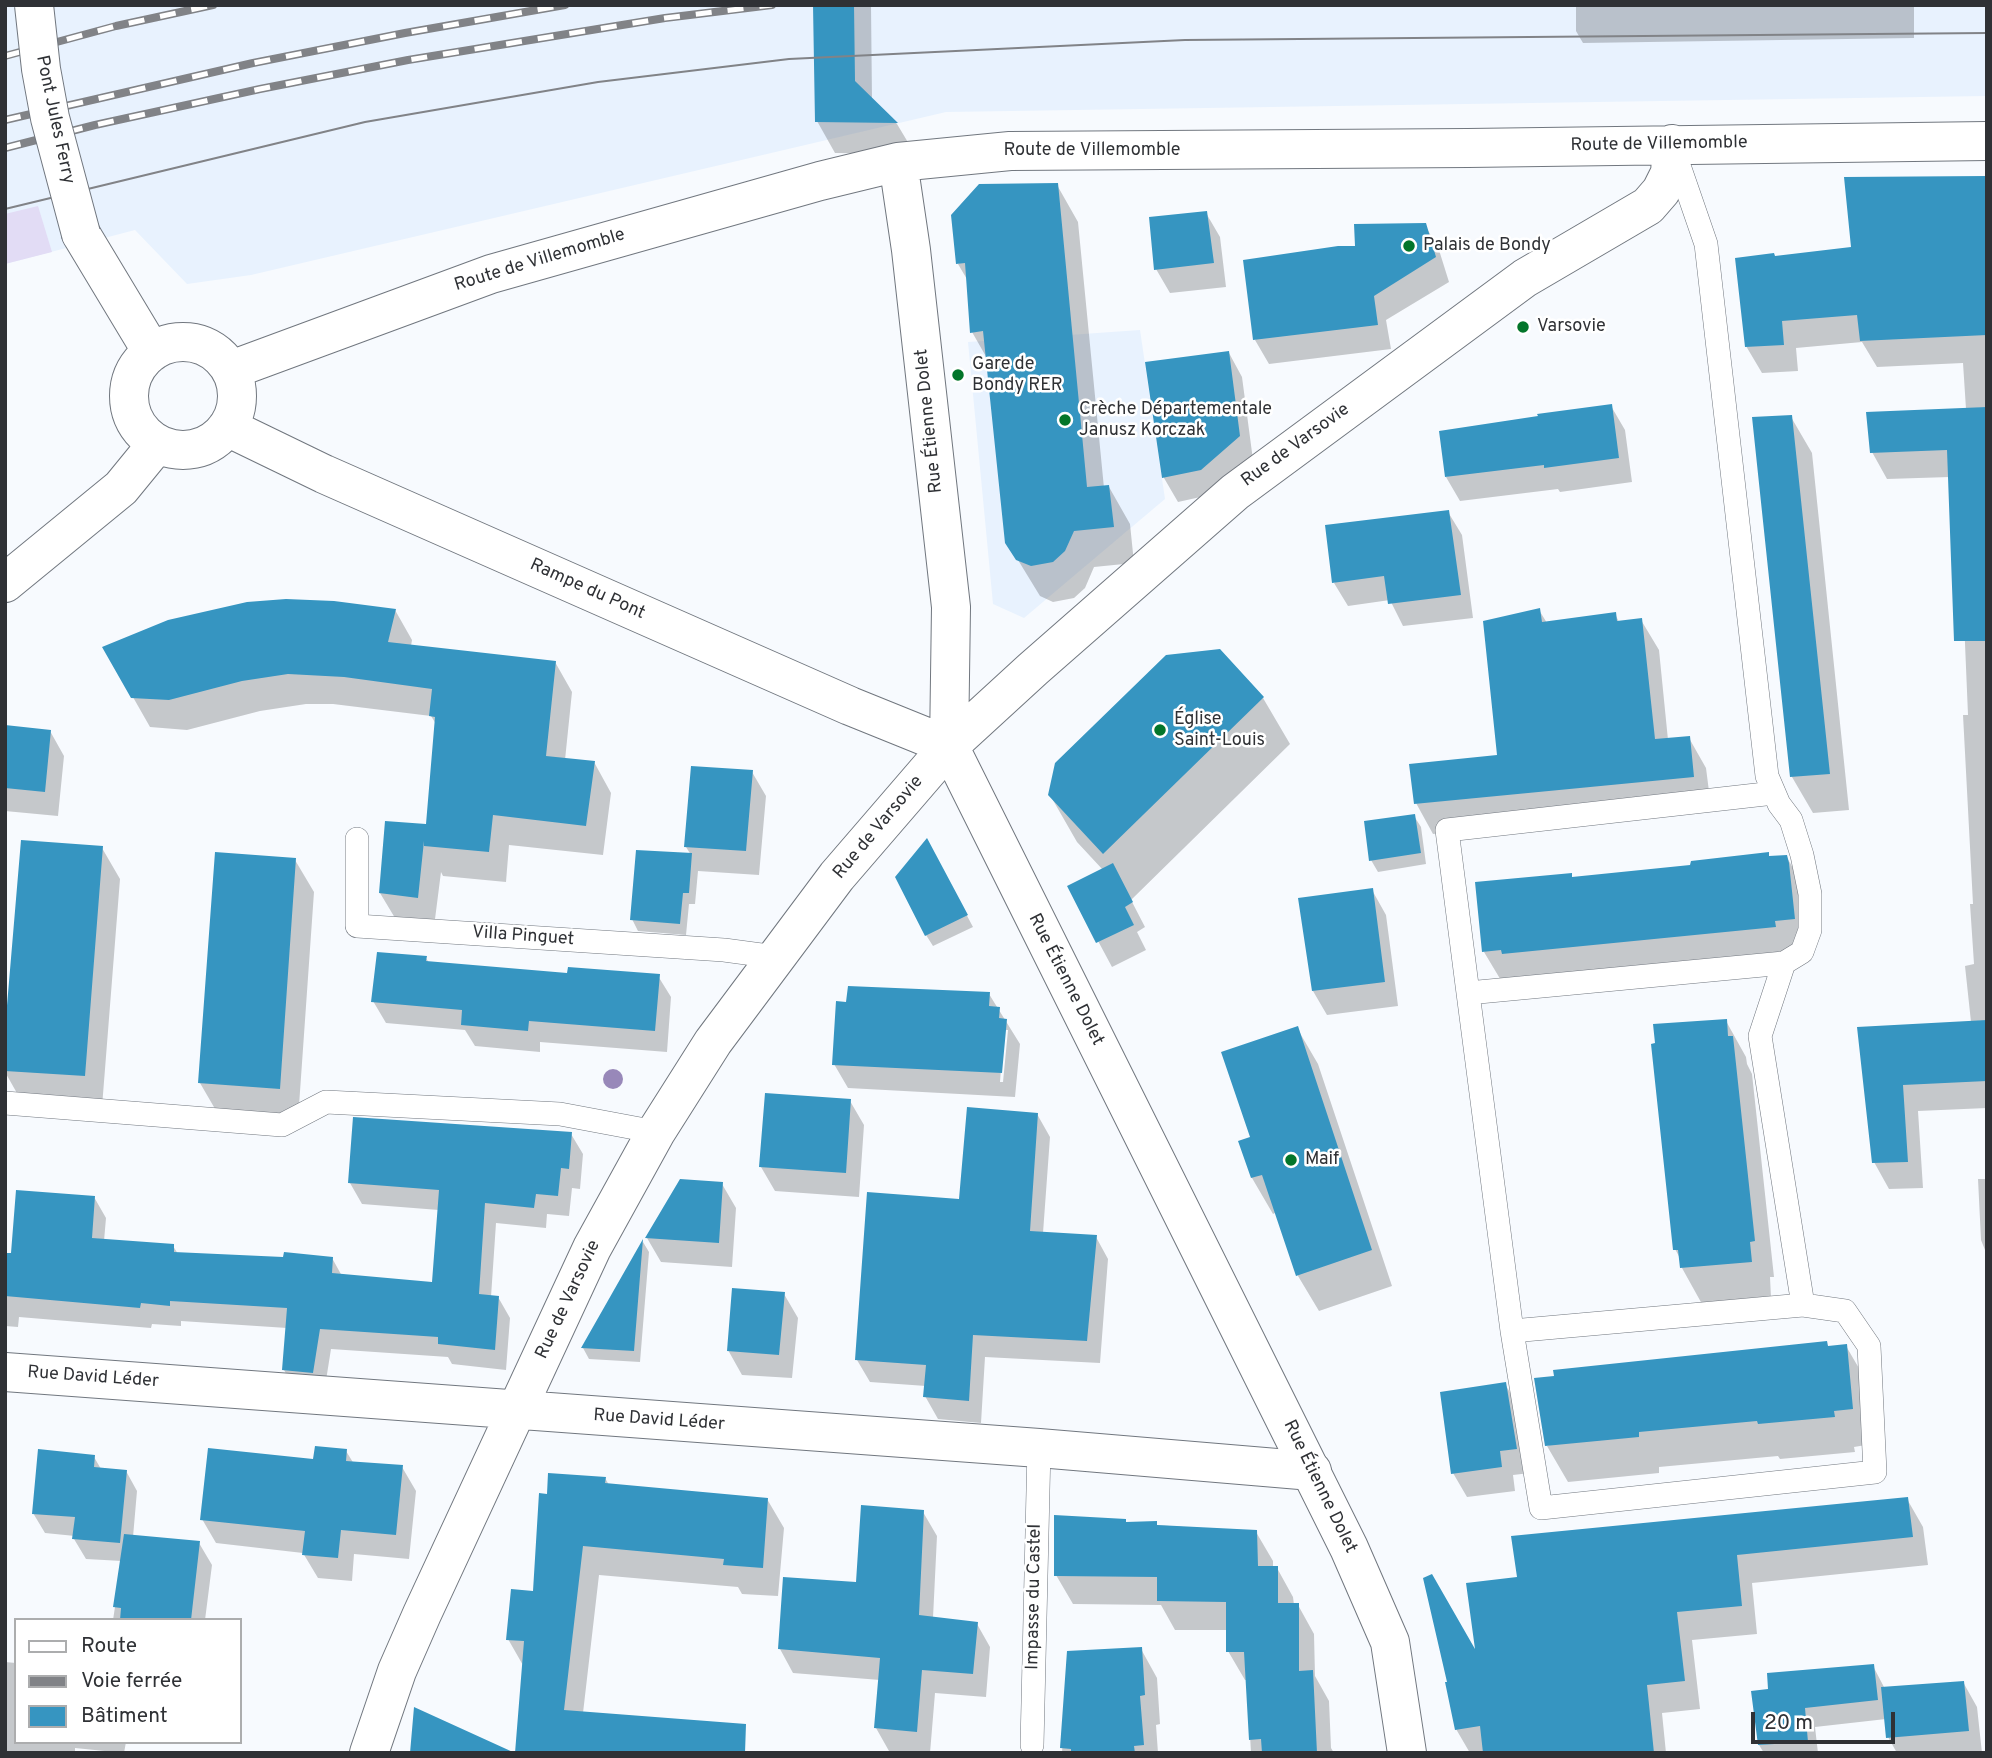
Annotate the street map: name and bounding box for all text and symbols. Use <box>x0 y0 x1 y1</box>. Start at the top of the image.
street label: Pont Jules Ferry <box>30 54 78 186</box>
street label: Route de Villemomble <box>1570 133 1748 157</box>
street label: Route de Villemomble <box>1003 140 1181 162</box>
street label: Route de Villemomble <box>452 225 628 297</box>
place label: Palais de Bondy <box>1423 235 1551 257</box>
marker: Palais de Bondy <box>1401 238 1417 254</box>
place label: Varsovie <box>1537 316 1606 338</box>
marker: Varsovie <box>1515 319 1531 335</box>
street label: Rue Étienne Dolet <box>912 348 948 494</box>
place label: Gare de Bondy RER <box>972 354 1063 396</box>
marker: Gare de Bondy RER <box>950 367 966 383</box>
place label: Crèche Départementale Janusz Korczak <box>1079 399 1272 442</box>
street label: Rue de Varsovie <box>1238 400 1354 492</box>
marker: Crèche Départementale Janusz Korczak <box>1057 412 1073 428</box>
street label: Rampe du Pont <box>526 555 648 625</box>
place label: Église Saint-Louis <box>1174 709 1265 752</box>
marker: Église Saint-Louis <box>1152 722 1168 738</box>
street label: Rue de Varsovie <box>829 772 929 884</box>
street label: Rue Étienne Dolet <box>1022 910 1108 1050</box>
street label: Villa Pinguet <box>471 923 575 951</box>
place label: Maif <box>1305 1149 1339 1171</box>
marker: Maif <box>1283 1152 1299 1168</box>
street label: Rue de Varsovie <box>532 1237 606 1363</box>
street label: Rue David Léder <box>26 1363 160 1393</box>
street label: Rue David Léder <box>592 1406 726 1436</box>
street label: Rue Étienne Dolet <box>1277 1417 1361 1557</box>
street label: Impasse du Castel <box>1023 1524 1047 1670</box>
legend <box>14 1618 242 1744</box>
text: Route <box>81 1633 137 1660</box>
text: Voie ferrée <box>81 1668 182 1695</box>
scale bar <box>1754 1698 1898 1742</box>
text: Bâtiment <box>81 1703 168 1730</box>
text: 20 m <box>1764 1710 1813 1737</box>

